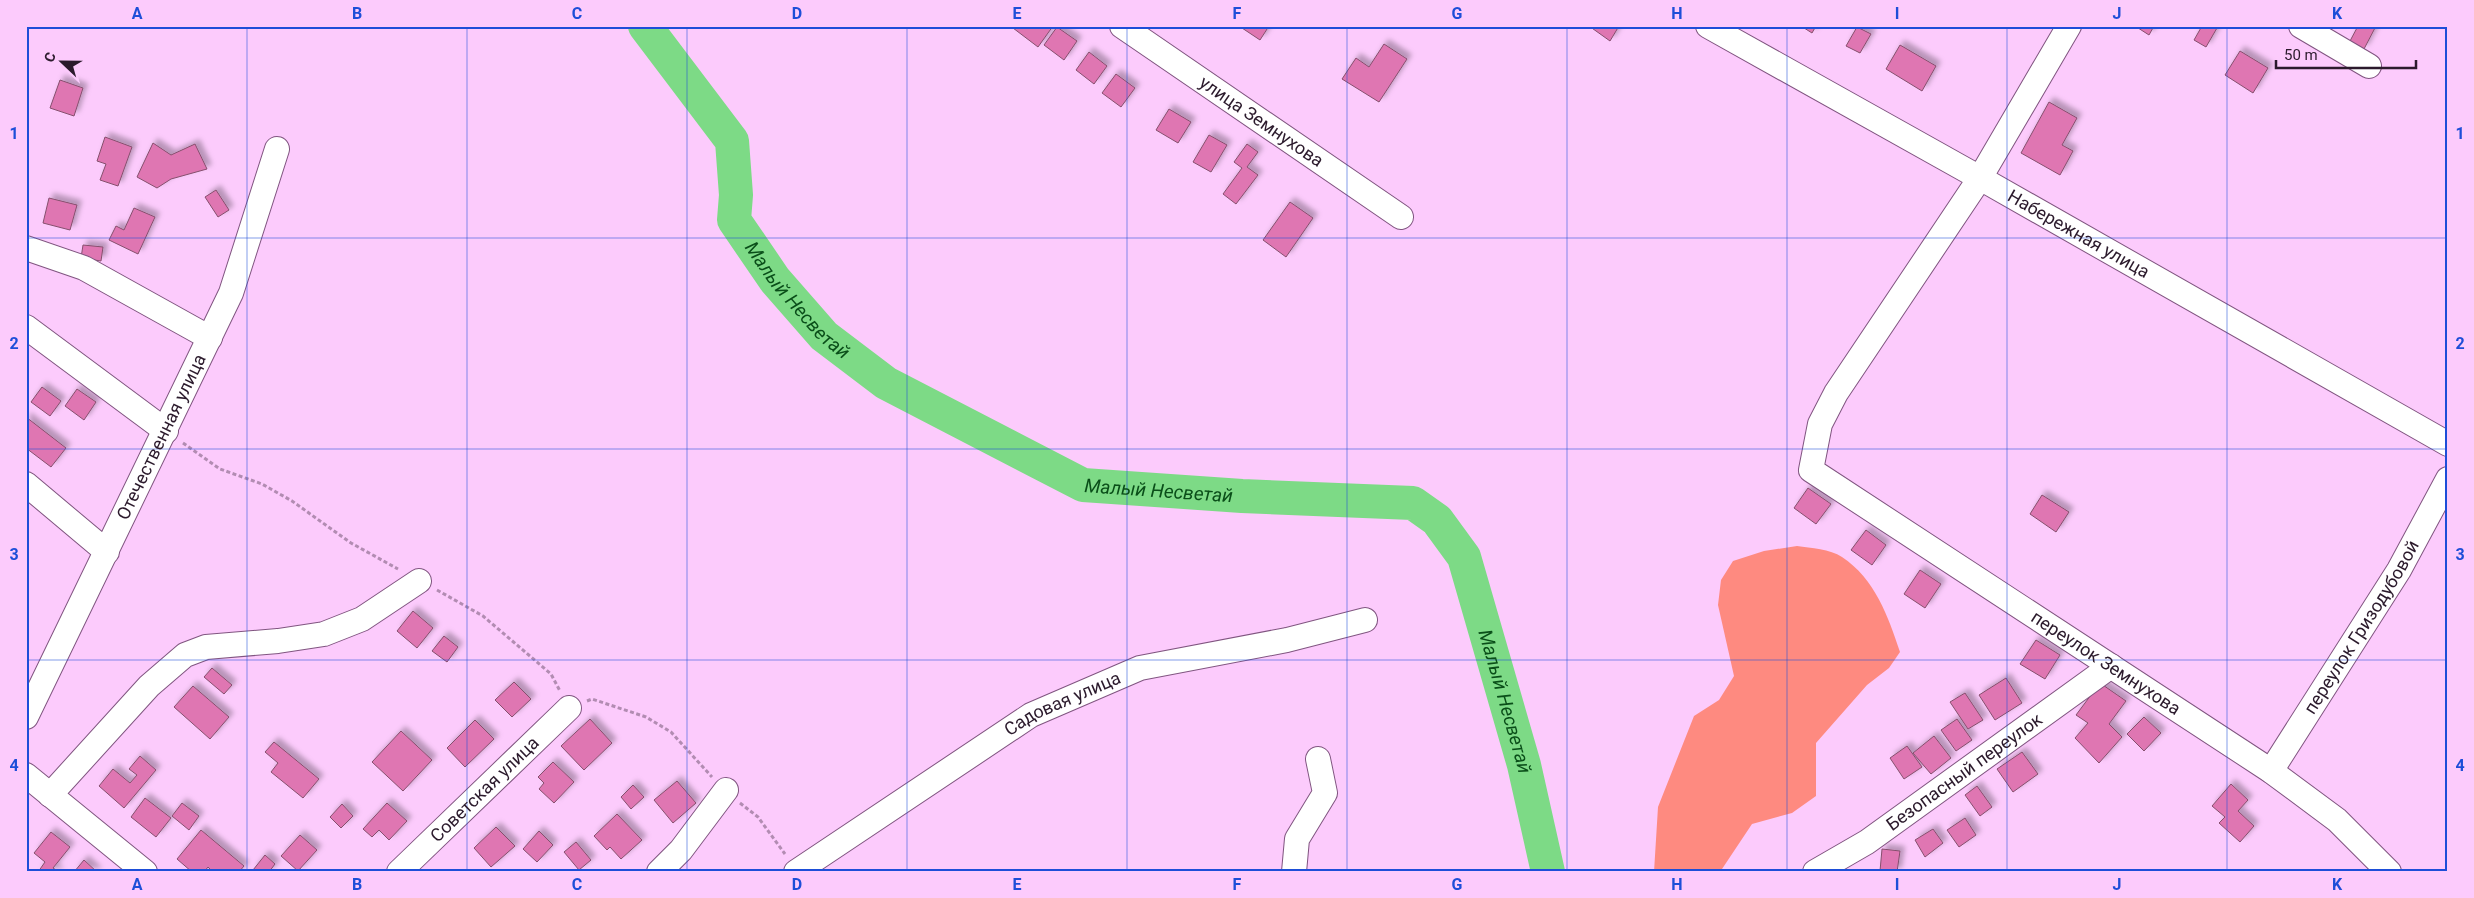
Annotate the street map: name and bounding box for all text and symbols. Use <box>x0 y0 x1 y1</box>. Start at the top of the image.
text: A <box>132 4 143 23</box>
text: B <box>352 4 362 23</box>
text: C <box>572 4 582 23</box>
text: D <box>792 4 802 23</box>
text: E <box>1013 4 1022 23</box>
text: F <box>1233 4 1242 23</box>
text: G <box>1452 4 1463 23</box>
text: H <box>1671 4 1683 23</box>
text: I <box>1895 4 1899 23</box>
text: J <box>2113 4 2121 23</box>
text: K <box>2332 4 2343 23</box>
north arrow <box>38 38 88 88</box>
scale bar <box>2276 38 2416 70</box>
text: 50 m <box>2284 46 2318 64</box>
text: С <box>41 50 59 64</box>
street label: улица Земнухова <box>1196 71 1328 171</box>
text: 1 <box>9 124 19 143</box>
text: 1 <box>2455 124 2465 143</box>
street label: Набережная улица <box>2004 185 2153 282</box>
water label: Малый Несветай <box>740 237 855 364</box>
text: 2 <box>9 334 19 353</box>
text: 2 <box>2455 334 2465 353</box>
street label: Отечественная улица <box>112 350 210 523</box>
water label: Малый Несветай <box>1084 474 1234 507</box>
street label: переулок Гризодубовой <box>2299 537 2423 718</box>
text: 3 <box>9 545 19 564</box>
text: 3 <box>2455 545 2465 564</box>
street label: переулок Земнухова <box>2027 606 2185 719</box>
water label: Малый Несветай <box>1473 627 1537 776</box>
street label: Садовая улица <box>1000 667 1124 740</box>
street label: Безопасный переулок <box>1882 708 2046 835</box>
street label: Советская улица <box>426 732 543 846</box>
text: 4 <box>9 756 19 775</box>
text: 4 <box>2455 756 2465 775</box>
text: A <box>132 875 143 894</box>
text: B <box>352 875 362 894</box>
text: C <box>572 875 582 894</box>
text: D <box>792 875 802 894</box>
text: E <box>1013 875 1022 894</box>
text: F <box>1233 875 1242 894</box>
text: G <box>1452 875 1463 894</box>
text: H <box>1671 875 1683 894</box>
text: I <box>1895 875 1899 894</box>
text: J <box>2113 875 2121 894</box>
text: K <box>2332 875 2343 894</box>

